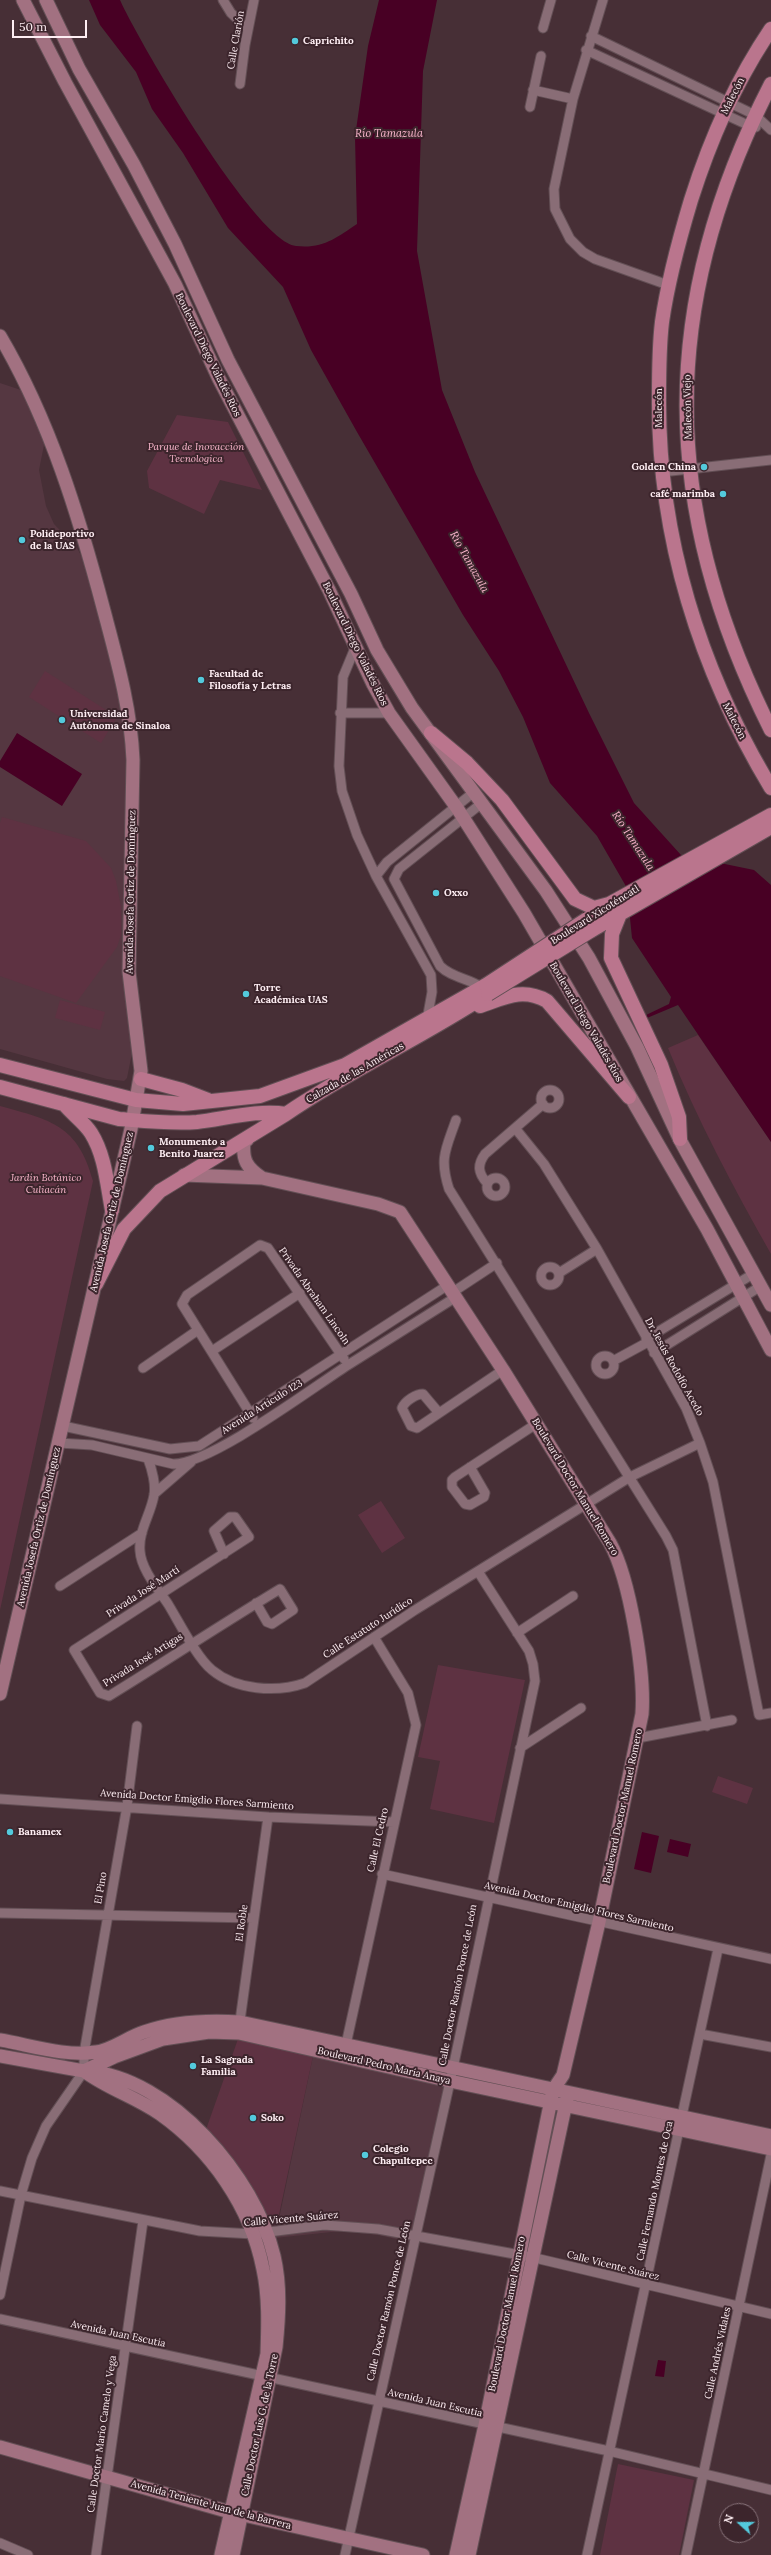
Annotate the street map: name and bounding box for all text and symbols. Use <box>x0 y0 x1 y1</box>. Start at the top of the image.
street label: Calle Clarión <box>225 10 247 70</box>
scale bar <box>14 12 89 38</box>
text: 50 m <box>19 19 47 34</box>
place label: Caprichito <box>303 35 354 47</box>
marker: Caprichito <box>290 36 300 46</box>
street label: Malecón <box>719 76 747 116</box>
water label: Río Tamazula <box>355 127 423 141</box>
street label: Boulevard Diego Valadés Ríos <box>173 291 243 419</box>
street label: Malecón Viejo <box>681 374 695 440</box>
street label: Malecón <box>653 388 665 428</box>
park label: Parque de Inovacción Tecnologica <box>148 441 244 464</box>
place label: Golden China <box>631 461 696 473</box>
marker: Golden China <box>699 462 709 472</box>
place label: café marimba <box>650 488 715 500</box>
marker: café marimba <box>718 489 728 499</box>
place label: Polideportivo de la UAS <box>30 528 94 552</box>
water label: Río Tamazula <box>447 529 491 595</box>
marker: Polideportivo de la UAS <box>17 535 27 545</box>
street label: Boulevard Diego Valadés Ríos <box>320 580 390 708</box>
place label: Facultad de Filosofía y Letras <box>209 668 291 692</box>
marker: Facultad de Filosofía y Letras <box>196 675 206 685</box>
street label: Malecón <box>720 701 748 741</box>
place label: Universidad Autónoma de Sinaloa <box>70 708 170 732</box>
marker: Universidad Autónoma de Sinaloa <box>57 715 67 725</box>
water label: Río Tamazula <box>609 809 657 873</box>
street label: Avenida Josefa Ortiz de Domínguez <box>124 810 138 974</box>
street label: Boulevard Xicoténcatl <box>549 883 641 947</box>
place label: Oxxo <box>444 887 468 899</box>
marker: Oxxo <box>431 888 441 898</box>
street label: Boulevard Diego Valadés Ríos <box>547 960 625 1084</box>
place label: Torre Académica UAS <box>254 982 328 1006</box>
marker: Torre Académica UAS <box>241 989 251 999</box>
street label: Calzada de las Américas <box>304 1040 406 1106</box>
street label: Avenida Josefa Ortiz de Domínguez <box>88 1131 136 1293</box>
place label: Monumento a Benito Juarez <box>159 1136 225 1160</box>
marker: Monumento a Benito Juarez <box>146 1143 156 1153</box>
park label: Jardín Botánico Culiacán <box>11 1172 81 1196</box>
street label: Privada Abraham Lincoln <box>276 1245 352 1347</box>
street label: Dr. Jesús Rodolfo Acedo <box>642 1316 706 1418</box>
street label: Avenida Artículo 123 <box>219 1377 305 1437</box>
street label: Boulevard Doctor Manuel Romero <box>529 1416 621 1558</box>
street label: Avenida Josefa Ortiz de Domínguez <box>15 1446 63 1608</box>
street label: Privada José Martí <box>104 1564 182 1620</box>
street label: Calle Estatuto Jurídico <box>321 1595 415 1661</box>
street label: Privada José Artigas <box>101 1631 185 1689</box>
street label: Boulevard Doctor Manuel Romero <box>601 1727 645 1885</box>
street label: Avenida Doctor Emigdio Flores Sarmiento <box>100 1787 294 1813</box>
street label: Calle El Cedro <box>365 1807 391 1873</box>
place label: Banamex <box>18 1826 62 1838</box>
marker: Banamex <box>5 1827 15 1837</box>
street label: El Pino <box>92 1871 110 1905</box>
street label: Avenida Doctor Emigdio Flores Sarmiento <box>483 1879 675 1935</box>
street label: Calle Doctor Ramón Ponce de León <box>436 1903 480 2067</box>
street label: El Roble <box>233 1904 251 1942</box>
street label: Boulevard Pedro María Anaya <box>316 2045 452 2087</box>
place label: La Sagrada Familia <box>201 2054 253 2078</box>
marker: La Sagrada Familia <box>188 2061 198 2071</box>
place label: Soko <box>261 2112 284 2124</box>
marker: Soko <box>248 2113 258 2123</box>
street label: Calle Fernando Montes de Oca <box>634 2120 676 2262</box>
place label: Colegio Chapultepec <box>373 2143 433 2166</box>
marker: Colegio Chapultepec <box>360 2150 370 2160</box>
street label: Calle Vicente Suárez <box>243 2209 339 2229</box>
street label: Calle Doctor Ramón Ponce de León <box>365 2220 413 2382</box>
street label: Boulevard Doctor Manuel Romero <box>486 2235 528 2393</box>
street label: Calle Vicente Suárez <box>565 2249 661 2283</box>
street label: Calle Andrés Vidales <box>702 2306 734 2400</box>
street label: Avenida Juan Escutia <box>69 2318 167 2350</box>
street label: Calle Doctor Luis G. de la Torre <box>239 2353 281 2497</box>
street label: Calle Doctor Mario Camelo y Vega <box>85 2355 119 2513</box>
street label: Avenida Juan Escutia <box>387 2386 483 2420</box>
street label: Avenida Teniente Juan de la Barrera <box>129 2478 293 2532</box>
north arrow <box>719 2503 759 2543</box>
text: N <box>721 2513 737 2526</box>

